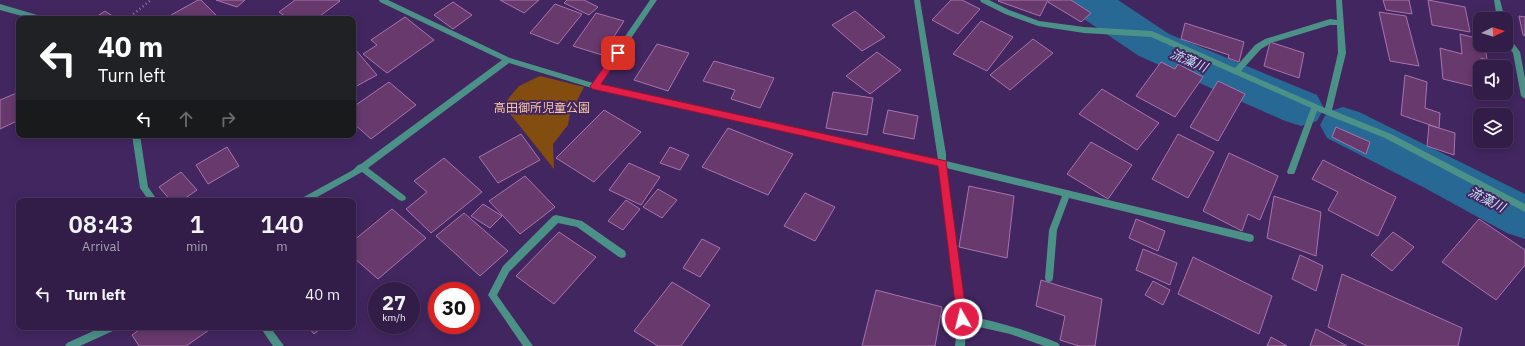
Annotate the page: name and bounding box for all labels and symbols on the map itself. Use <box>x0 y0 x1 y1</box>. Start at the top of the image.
north arrow <box>1473 12 1513 52</box>
pin <box>601 36 635 70</box>
water label: 流藻川 <box>1168 45 1212 77</box>
park label: 高田御所児童公園 <box>494 100 590 115</box>
water label: 流藻川 <box>1466 183 1510 217</box>
speed limit sign: 30 <box>428 282 480 334</box>
position arrow <box>941 298 983 340</box>

